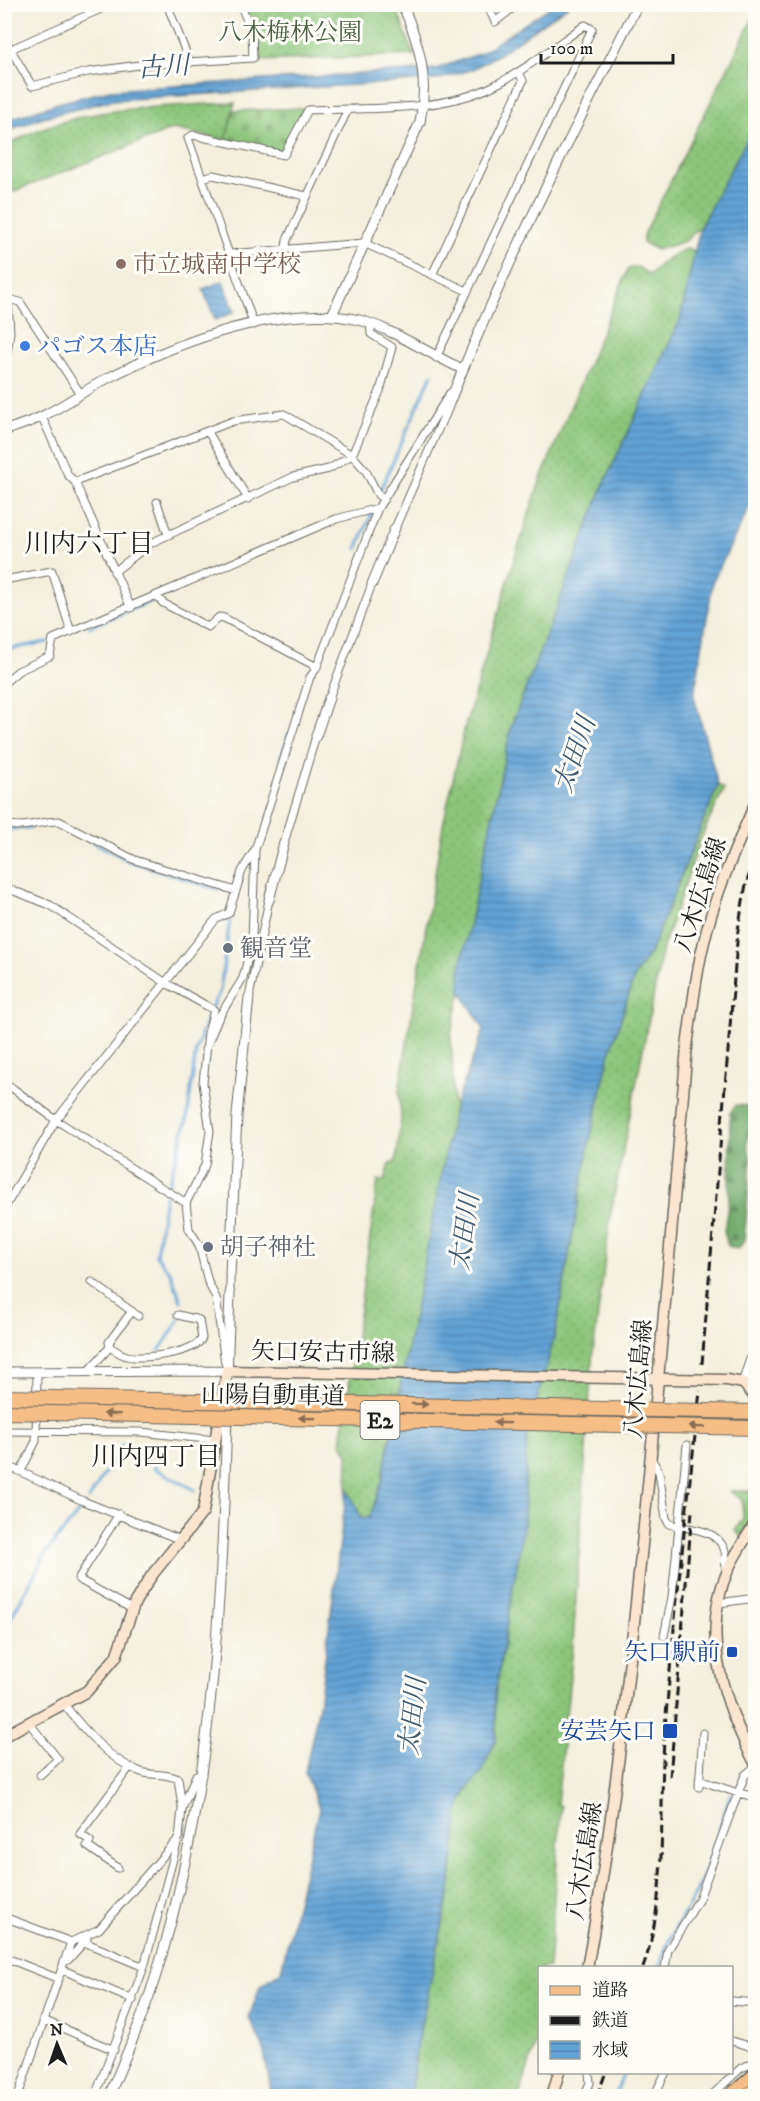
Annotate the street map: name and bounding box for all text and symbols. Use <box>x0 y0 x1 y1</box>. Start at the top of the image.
park label: 八木梅林公園 <box>218 18 362 48</box>
scale bar <box>541 27 673 65</box>
text: 100 m <box>550 38 593 60</box>
water label: 古川 <box>136 49 193 86</box>
place label: 市立城南中学校 <box>133 250 301 280</box>
marker: 市立城南中学校 <box>114 257 128 271</box>
place label: パゴス本店 <box>37 332 157 362</box>
marker: パゴス本店 <box>18 339 32 353</box>
district label: 川内六丁目 <box>24 528 154 561</box>
water label: 太田川 <box>547 709 605 797</box>
street label: 八木広島線 <box>668 834 734 957</box>
place label: 観音堂 <box>240 934 312 964</box>
marker: 観音堂 <box>221 941 235 955</box>
water label: 太田川 <box>444 1188 488 1273</box>
place label: 胡子神社 <box>220 1233 316 1263</box>
marker: 胡子神社 <box>201 1240 215 1254</box>
street label: 八木広島線 <box>619 1318 659 1440</box>
street label: 矢口安古市線 <box>251 1337 395 1369</box>
street label: 山陽自動車道 <box>201 1380 345 1412</box>
one-way arrow <box>410 1400 429 1409</box>
road number: E2 <box>360 1401 400 1439</box>
one-way arrow <box>103 1410 122 1419</box>
one-way arrow <box>298 1414 317 1423</box>
one-way arrow <box>493 1418 512 1428</box>
one-way arrow <box>688 1422 707 1432</box>
district label: 川内四丁目 <box>91 1441 221 1474</box>
place label: 矢口駅前 <box>624 1638 720 1668</box>
marker: 矢口駅前 <box>725 1645 739 1659</box>
water label: 太田川 <box>393 1673 434 1757</box>
place label: 安芸矢口 <box>560 1717 656 1747</box>
marker: 安芸矢口 <box>661 1722 679 1740</box>
street label: 八木広島線 <box>561 1800 609 1923</box>
legend <box>538 1966 733 2074</box>
text: 道路 <box>592 1980 628 2002</box>
text: 鉄道 <box>592 2010 628 2032</box>
north arrow <box>27 2014 87 2074</box>
text: N <box>50 2020 63 2040</box>
text: 水域 <box>592 2040 628 2062</box>

